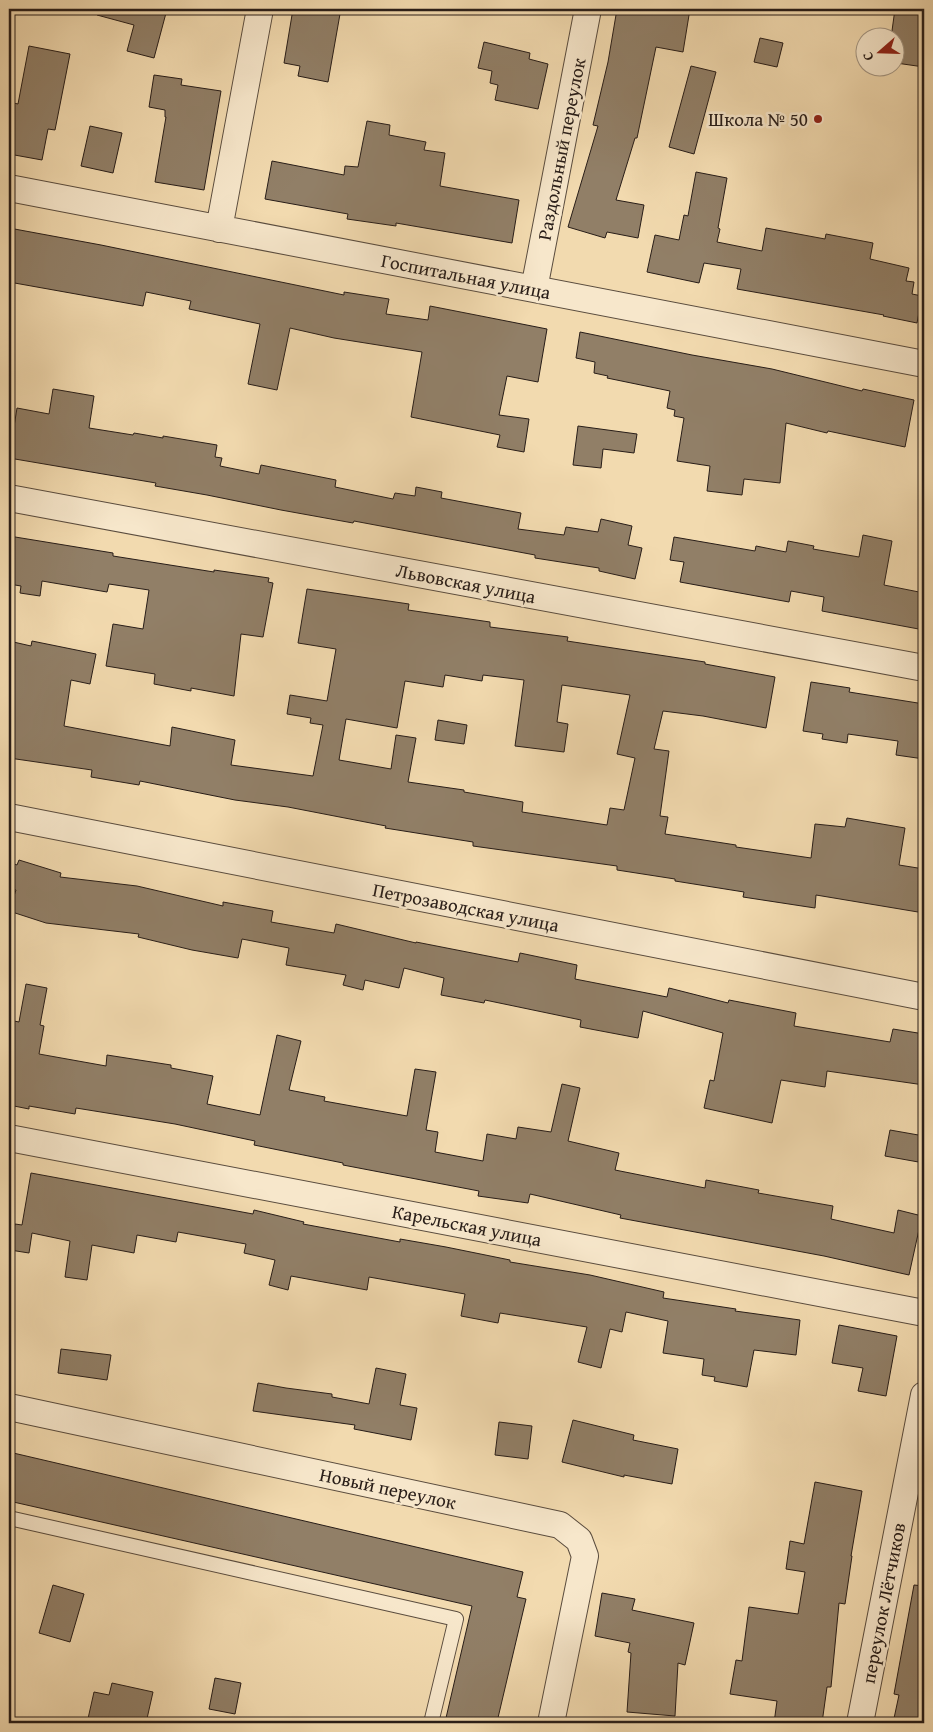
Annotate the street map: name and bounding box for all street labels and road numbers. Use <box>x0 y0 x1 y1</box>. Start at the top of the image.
street label: Раздольный переулок <box>530 55 592 243</box>
street label: Госпитальная улица <box>379 246 553 306</box>
street label: Львовская улица <box>394 556 538 610</box>
street label: Петрозаводская улица <box>370 875 562 939</box>
street label: Карельская улица <box>390 1197 544 1253</box>
street label: Новый переулок <box>317 1460 459 1516</box>
street label: переулок Лётчиков <box>854 1520 912 1686</box>

